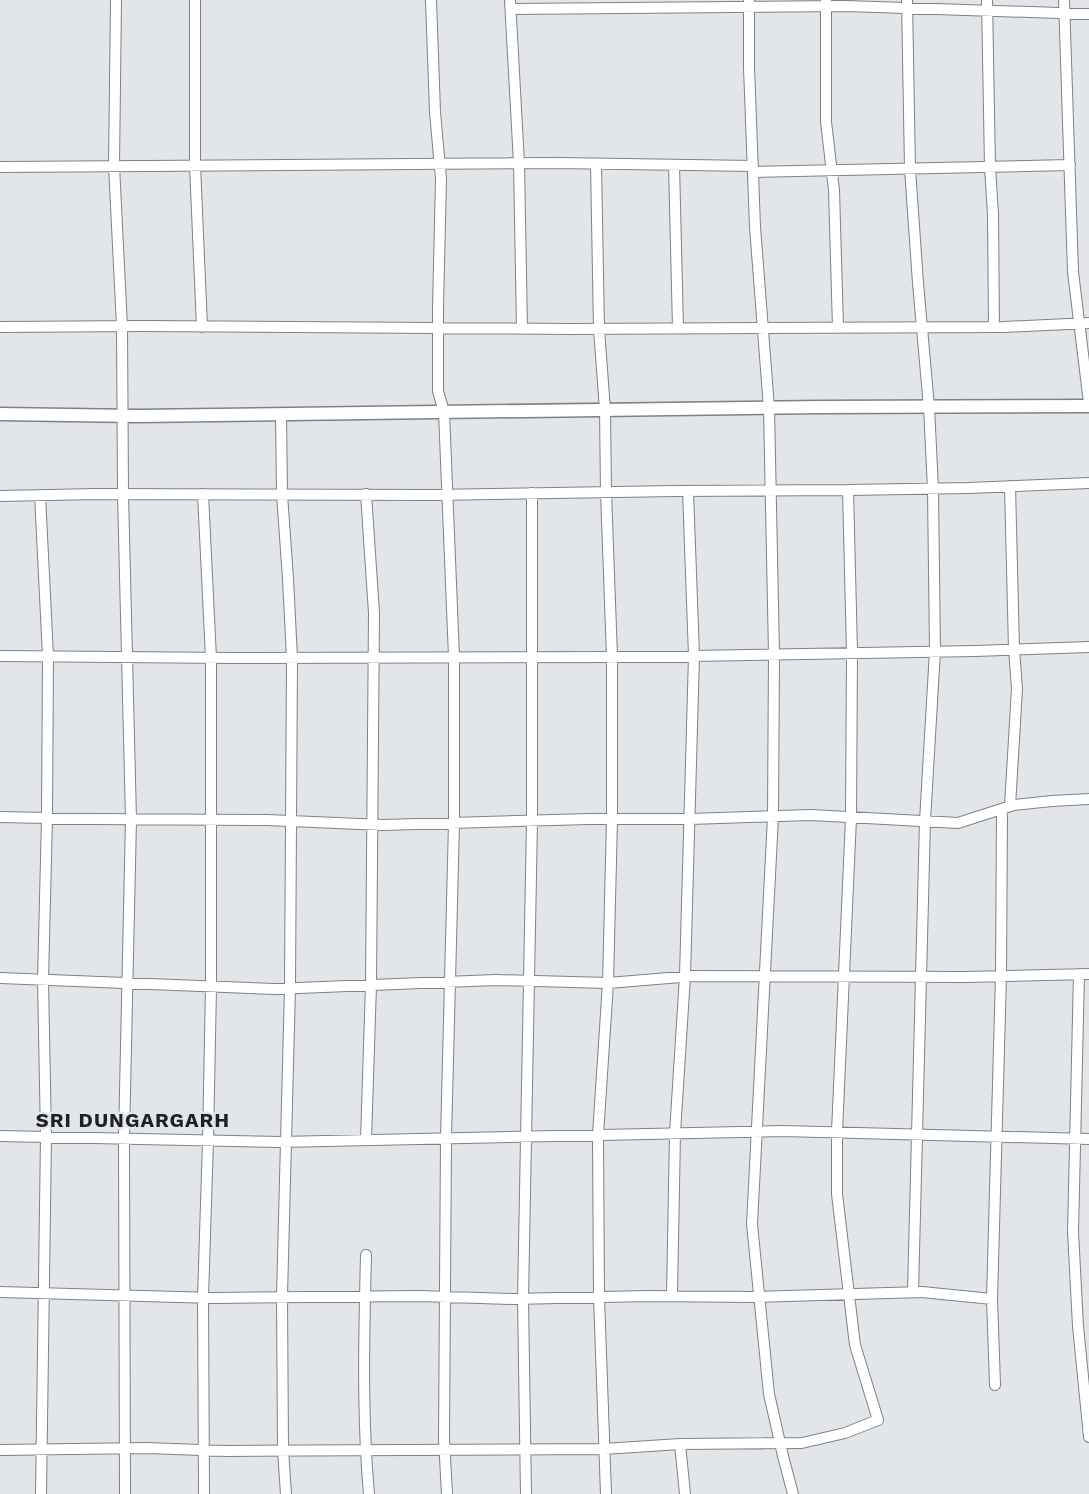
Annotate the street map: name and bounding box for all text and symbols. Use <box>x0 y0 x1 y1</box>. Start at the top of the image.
district label: SRI DUNGARGARH <box>36 1108 230 1132</box>

